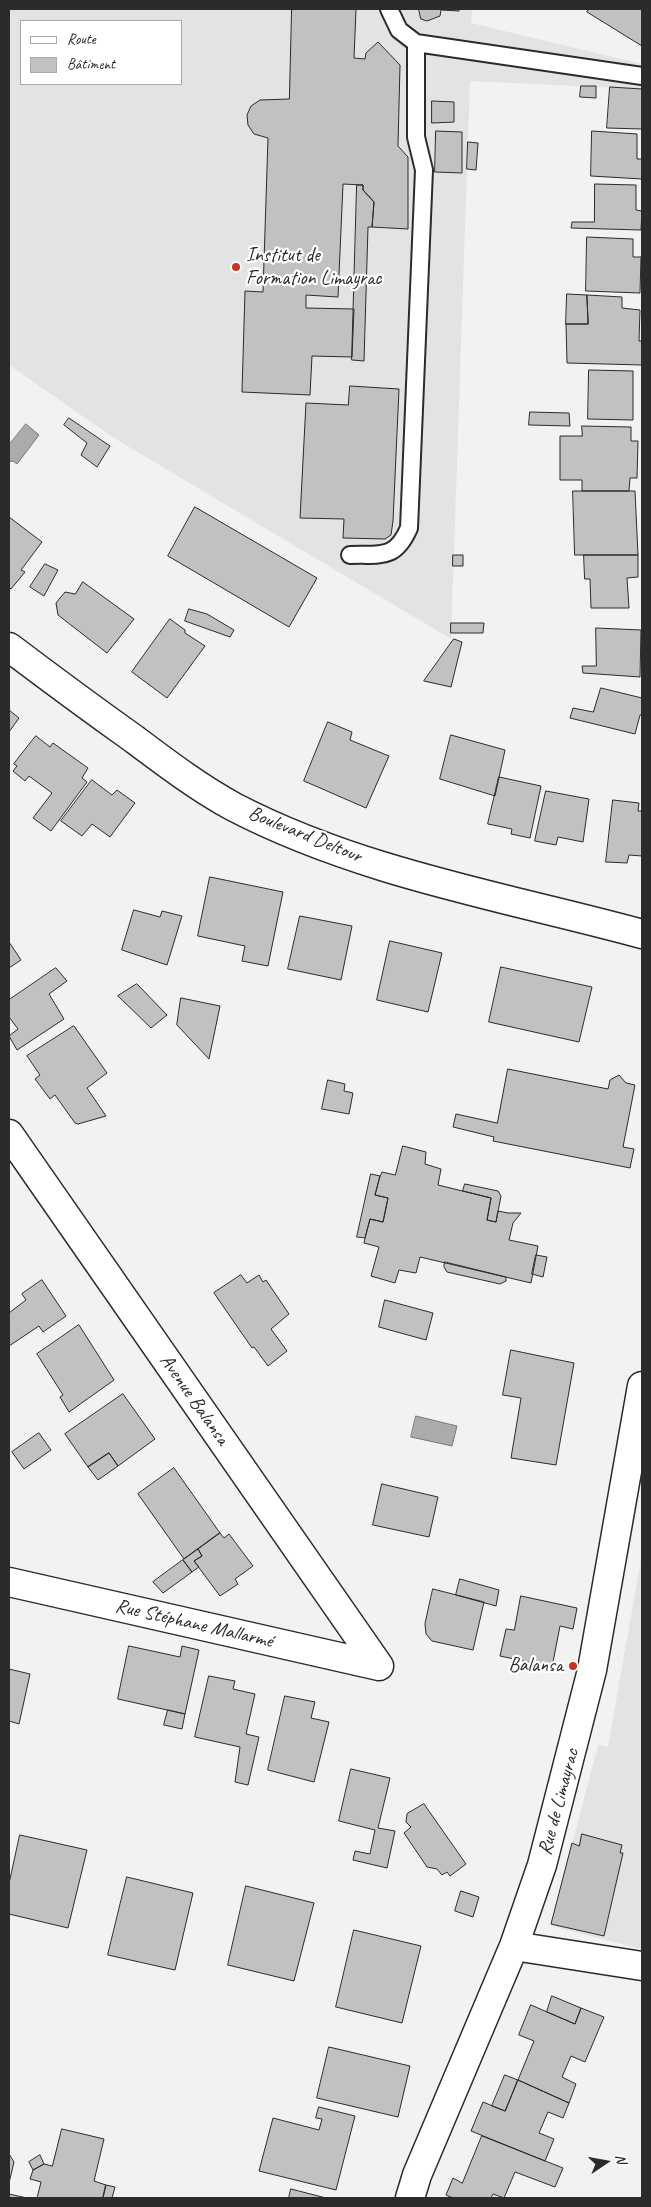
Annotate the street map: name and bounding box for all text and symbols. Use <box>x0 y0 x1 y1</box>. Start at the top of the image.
legend <box>20 20 182 85</box>
text: Route <box>67 30 96 49</box>
text: Bâtiment <box>67 55 115 74</box>
place label: Institut de Formation Limayrac <box>246 244 381 291</box>
marker: Institut de Formation Limayrac <box>230 261 242 273</box>
street label: Boulevard Deltour <box>245 801 365 869</box>
street label: Avenue Balansa <box>154 1350 234 1450</box>
street label: Rue Stéphane Mallarmé <box>113 1594 275 1654</box>
place label: Balansa <box>508 1654 563 1678</box>
marker: Balansa <box>567 1660 579 1672</box>
street label: Rue de Limayrac <box>533 1746 585 1858</box>
north arrow <box>581 2137 631 2187</box>
text: N <box>612 2153 630 2165</box>

